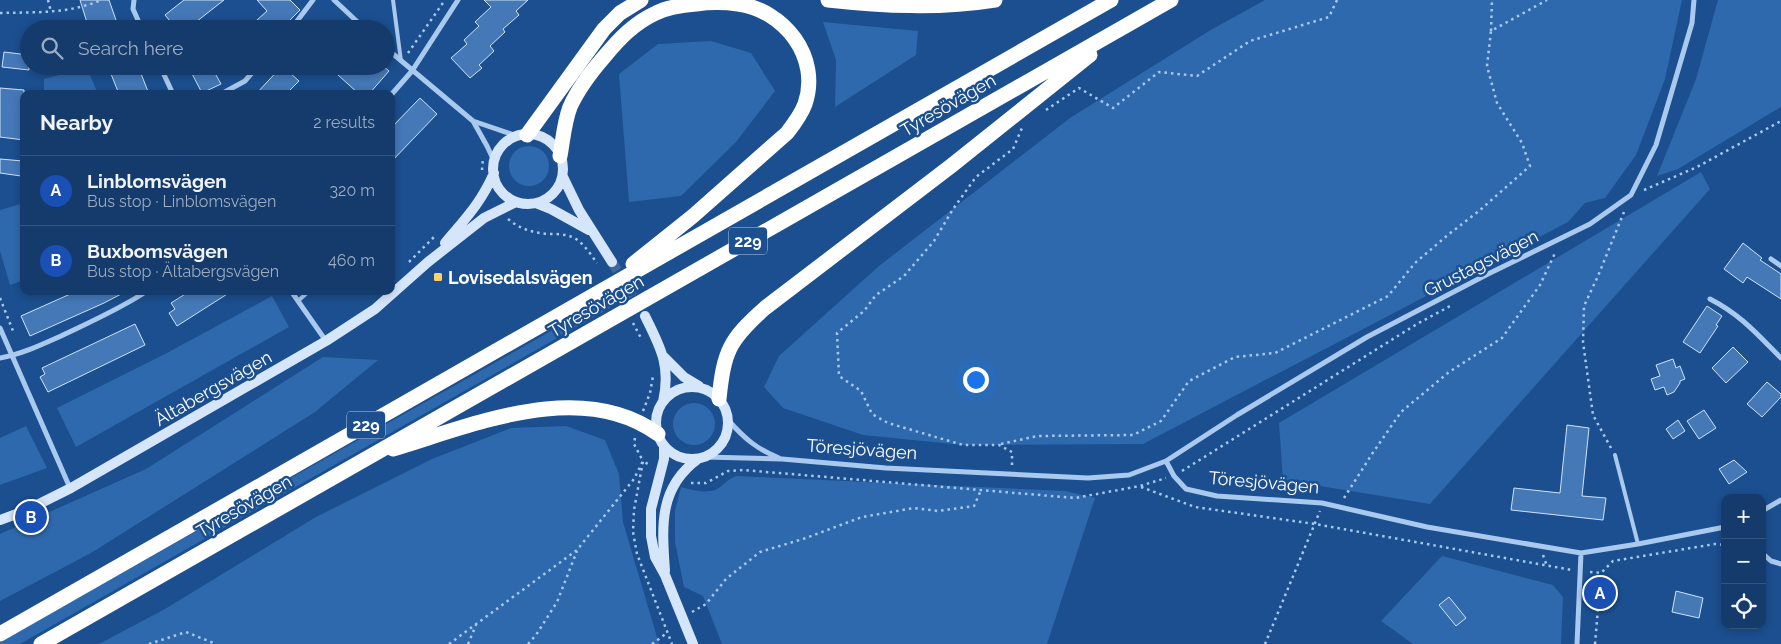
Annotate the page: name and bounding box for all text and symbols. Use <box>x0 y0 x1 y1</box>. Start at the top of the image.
search box <box>20 20 395 75</box>
icon: search <box>38 34 66 62</box>
text: Search here <box>78 37 184 59</box>
street label: Tyresövägen <box>897 69 999 141</box>
text: Nearby <box>40 110 113 135</box>
text: 2 results <box>313 113 375 132</box>
text: Linblomsvägen <box>87 170 227 192</box>
text: A <box>51 181 61 200</box>
text: 320 m <box>330 181 375 200</box>
text: Bus stop · Linblomsvägen <box>87 192 276 211</box>
street label: Grustagsvägen <box>1420 225 1542 301</box>
road number: 229 <box>729 228 767 255</box>
text: Buxbomsvägen <box>87 240 228 262</box>
text: B <box>51 251 61 270</box>
text: 460 m <box>328 251 375 270</box>
text: Bus stop · Ältabergsvägen <box>87 262 279 281</box>
place label: Lovisedalsvägen <box>448 267 593 288</box>
street label: Tyresövägen <box>545 270 647 342</box>
marker: Lovisedalsvägen <box>432 271 444 283</box>
street label: Ältabergsvägen <box>151 346 275 430</box>
your location <box>963 367 989 393</box>
road number: 229 <box>347 412 385 438</box>
street label: Töresjövägen <box>806 435 918 463</box>
street label: Töresjövägen <box>1208 467 1320 497</box>
street label: Tyresövägen <box>193 470 295 542</box>
map controls <box>1721 494 1766 629</box>
button: + <box>1721 494 1766 539</box>
pin: B <box>15 498 47 536</box>
button: − <box>1721 539 1766 584</box>
pin: A <box>1584 574 1616 612</box>
button: locate <box>1721 584 1766 629</box>

